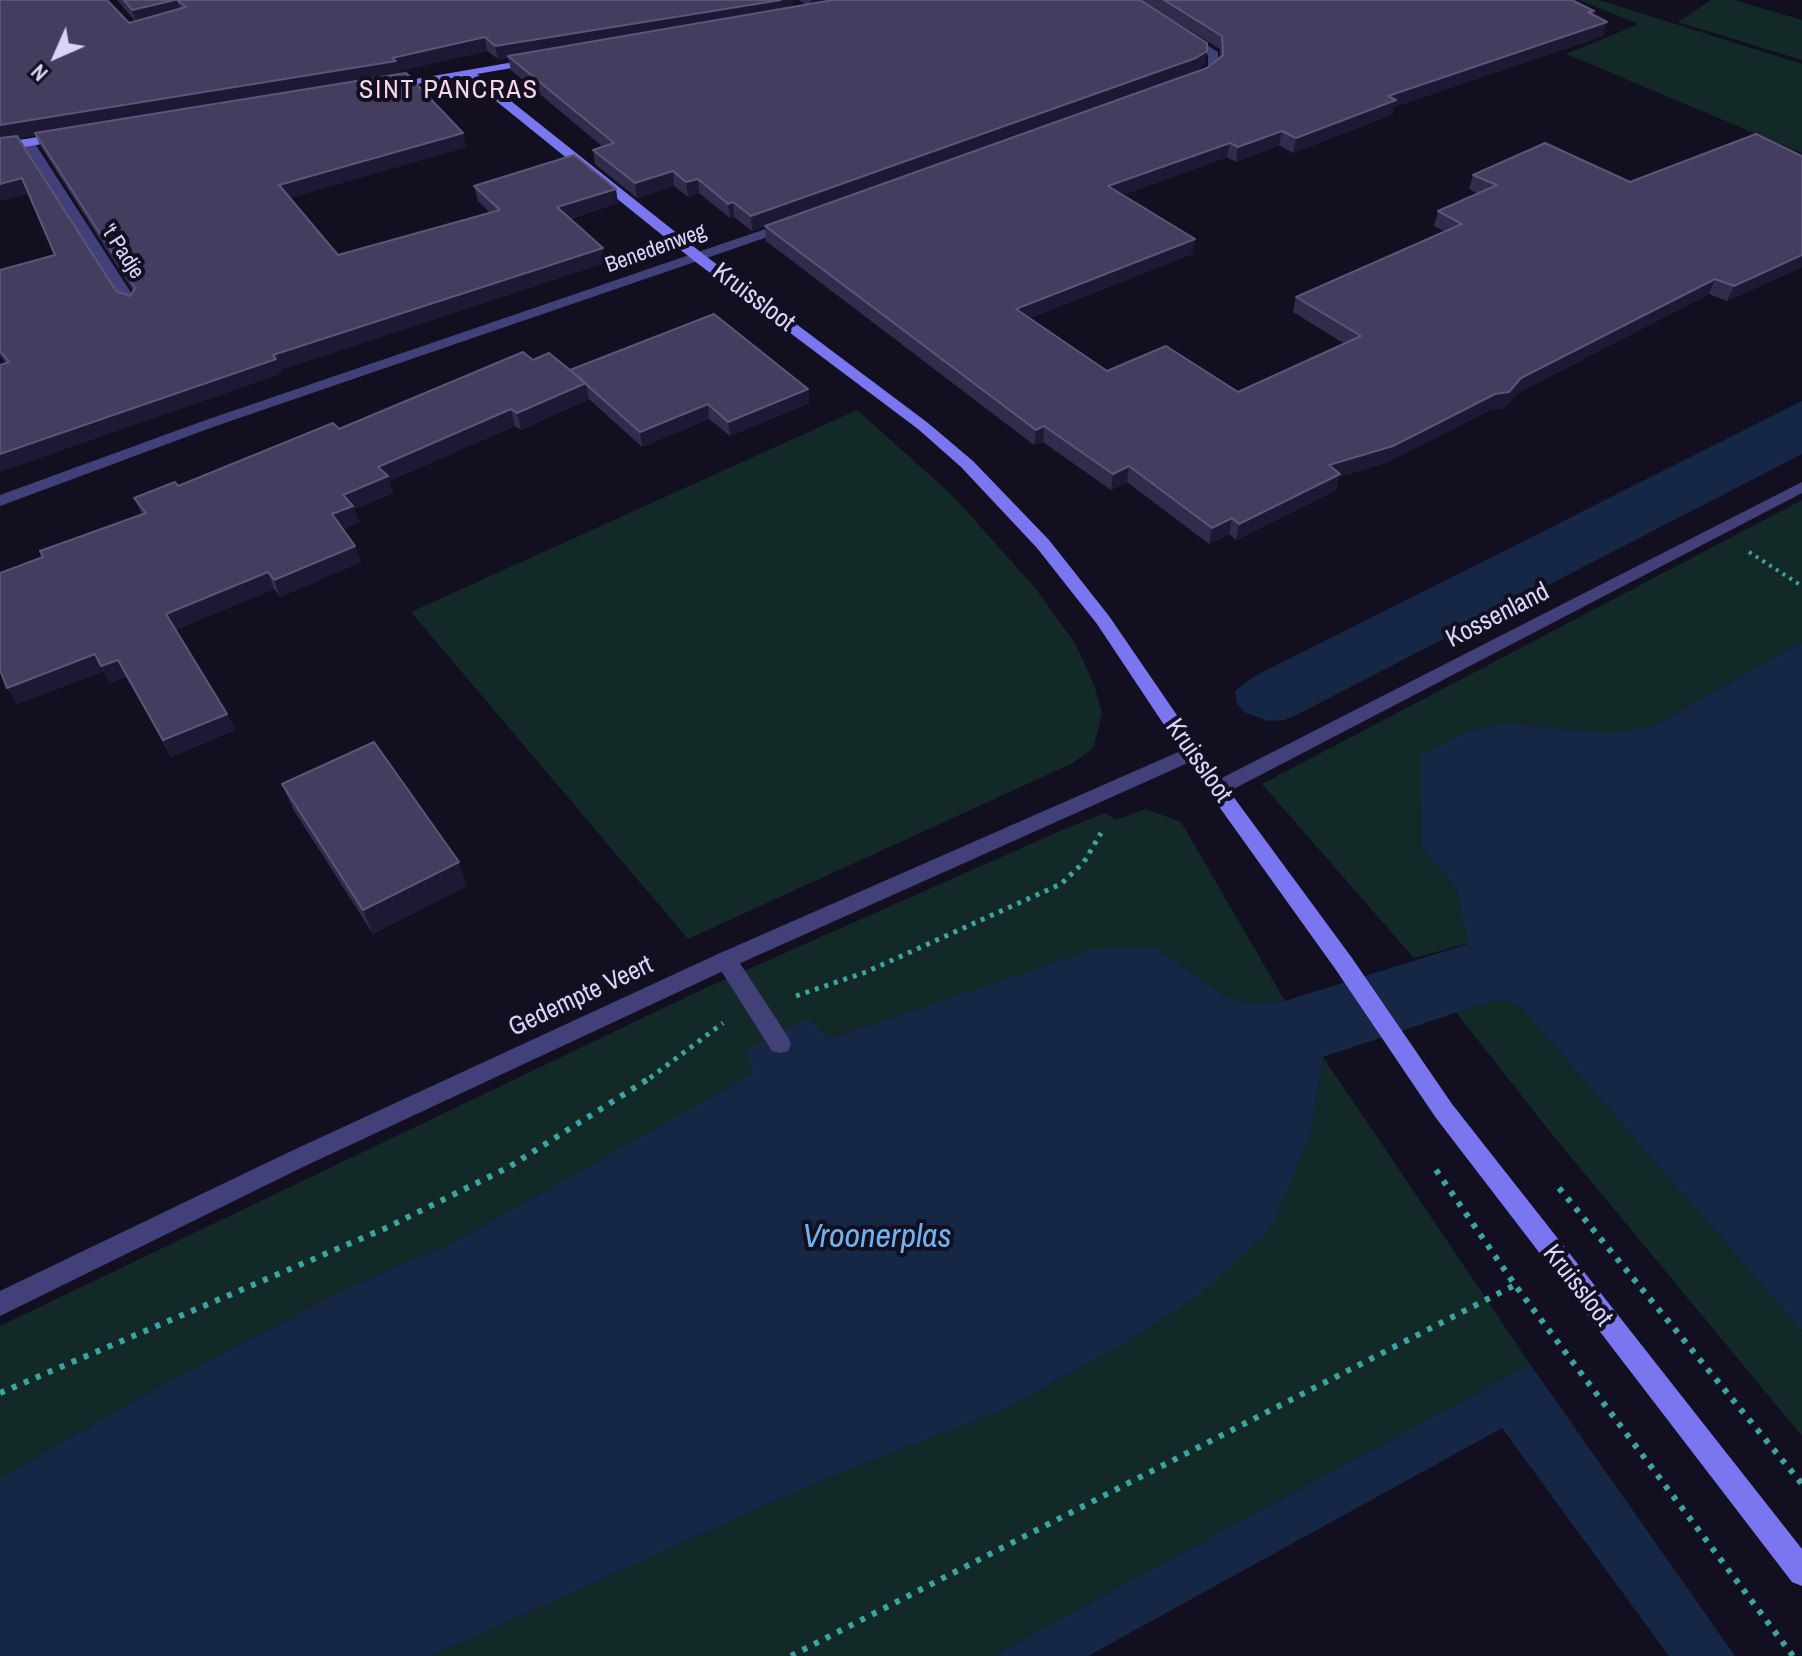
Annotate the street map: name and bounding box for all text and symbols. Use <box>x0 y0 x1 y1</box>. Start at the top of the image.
north arrow <box>16 16 96 96</box>
text: N <box>24 58 54 88</box>
district label: SINT PANCRAS <box>359 75 539 107</box>
street label: Benedenweg <box>602 219 710 279</box>
street label: 't Padje <box>95 220 149 284</box>
street label: Kruissloot <box>706 257 800 339</box>
street label: Kossenland <box>1441 577 1555 655</box>
street label: Kruissloot <box>1158 713 1238 809</box>
street label: Gedempte Veert <box>504 950 658 1044</box>
water label: Vroonerplas <box>802 1218 952 1258</box>
street label: Kruissloot <box>1536 1239 1618 1333</box>

